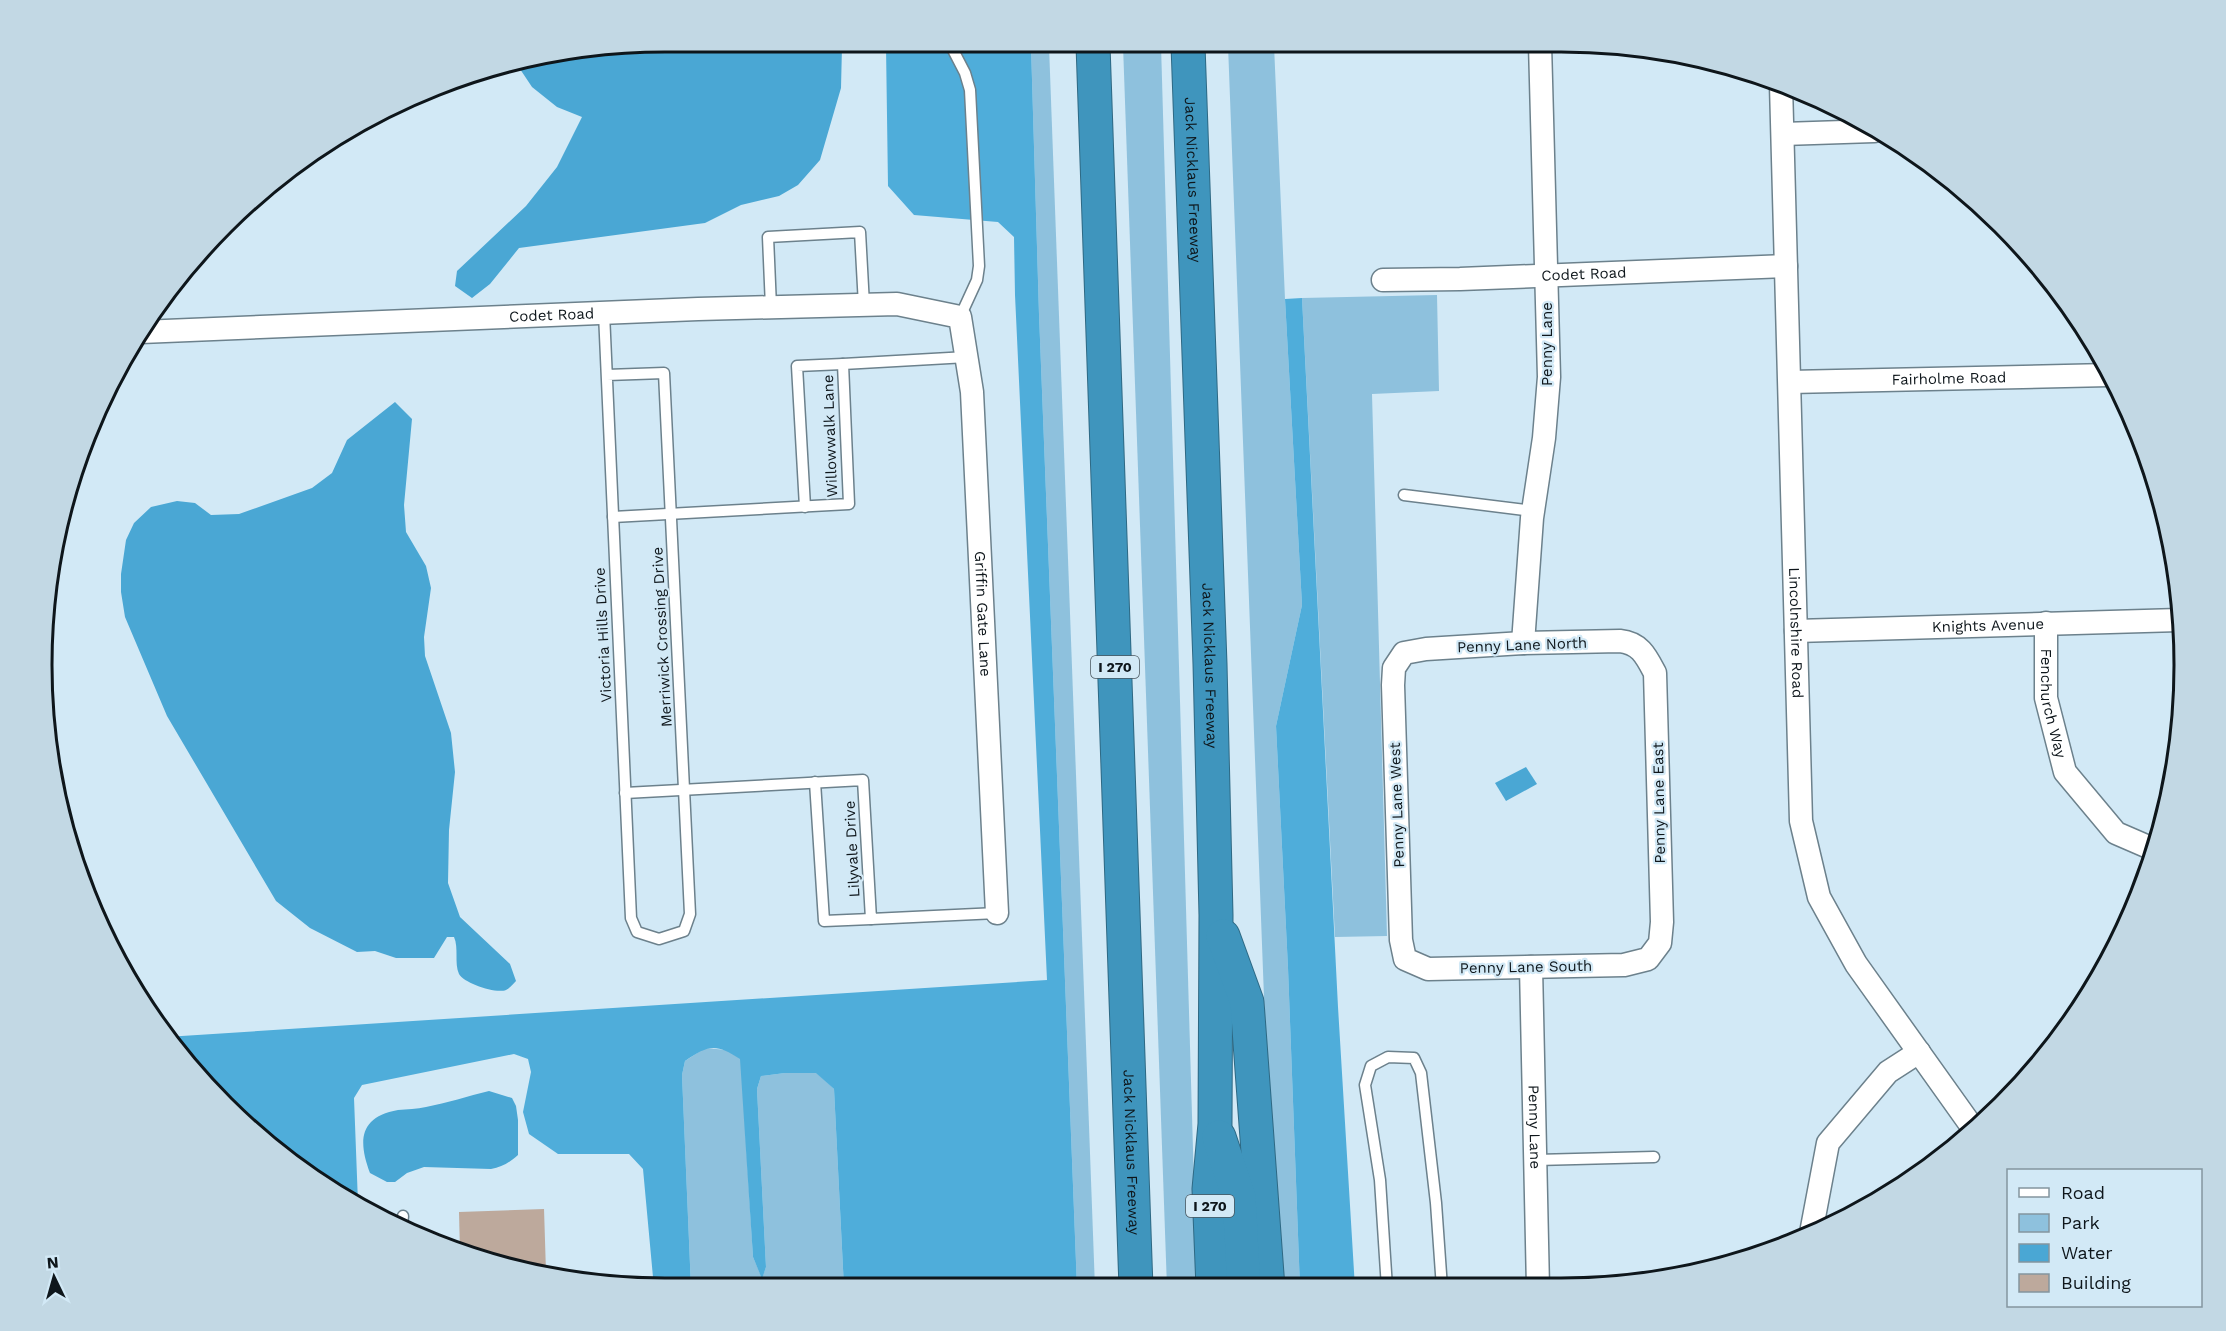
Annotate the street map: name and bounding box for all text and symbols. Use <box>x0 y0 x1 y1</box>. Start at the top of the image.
street label: Jack Nicklaus Freeway <box>1181 97 1205 263</box>
street label: Codet Road <box>1541 263 1627 285</box>
street label: Penny Lane <box>1538 302 1556 386</box>
street label: Codet Road <box>509 304 595 326</box>
street label: Fairholme Road <box>1891 368 2006 389</box>
street label: Willowwalk Lane <box>819 374 841 498</box>
street label: Merriwick Crossing Drive <box>648 546 676 728</box>
street label: Griffin Gate Lane <box>971 551 995 677</box>
street label: Victoria Hills Drive <box>590 567 616 703</box>
street label: Lincolnshire Road <box>1785 567 1807 699</box>
street label: Jack Nicklaus Freeway <box>1198 583 1221 749</box>
street label: Knights Avenue <box>1932 615 2044 636</box>
street label: Penny Lane North <box>1457 634 1587 656</box>
street label: Fenchurch Way <box>2037 648 2070 760</box>
road number: I 270 <box>1091 656 1139 678</box>
street label: Penny Lane West <box>1386 741 1408 868</box>
street label: Penny Lane East <box>1649 742 1669 864</box>
street label: Lilyvale Drive <box>840 800 864 898</box>
street label: Penny Lane South <box>1460 957 1592 977</box>
street label: Jack Nicklaus Freeway <box>1119 1069 1143 1236</box>
street label: Penny Lane <box>1525 1085 1544 1169</box>
legend <box>2007 1169 2202 1307</box>
text: Road <box>2061 1182 2105 1203</box>
road number: I 270 <box>1186 1195 1234 1217</box>
text: Park <box>2061 1212 2100 1233</box>
text: Water <box>2061 1242 2113 1263</box>
north arrow <box>24 1247 84 1307</box>
text: N <box>46 1253 59 1273</box>
text: Building <box>2061 1272 2131 1293</box>

